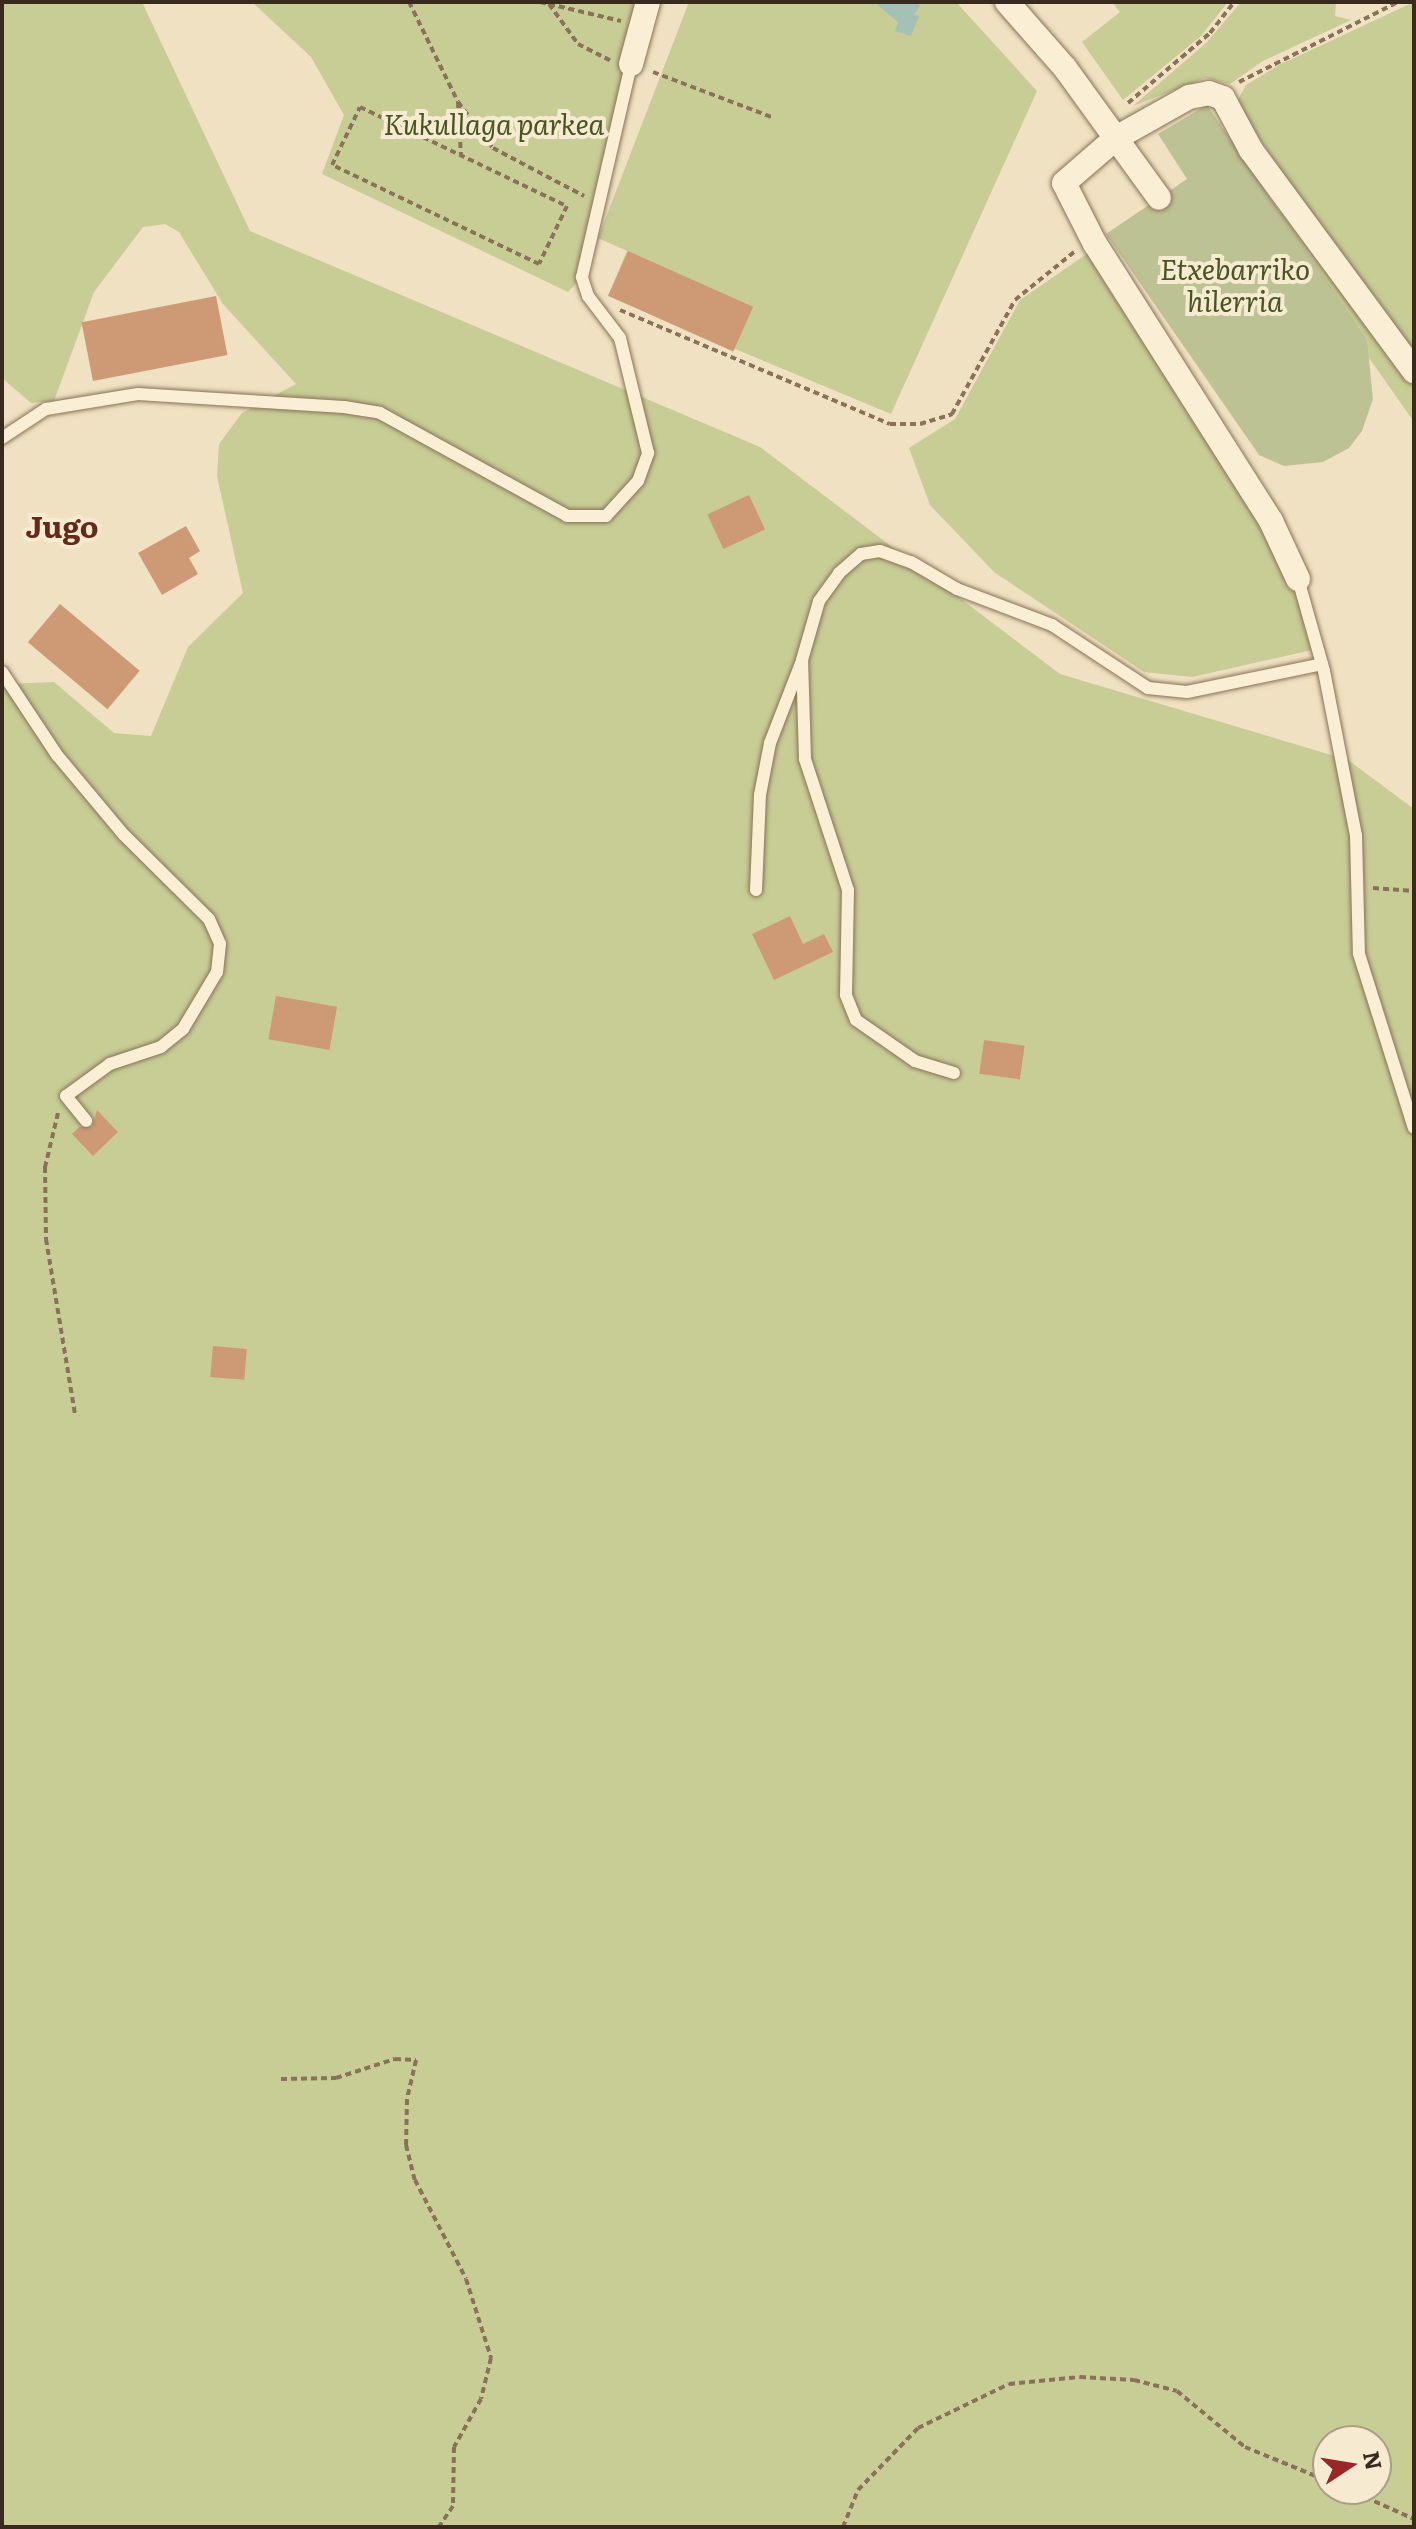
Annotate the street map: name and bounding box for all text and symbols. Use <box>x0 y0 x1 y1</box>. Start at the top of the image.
park label: Kukullaga parkea <box>384 106 604 140</box>
park label: Etxebarriko hilerria <box>1160 251 1310 317</box>
district label: Jugo <box>26 507 98 543</box>
north arrow <box>1312 2425 1392 2505</box>
text: N <box>1356 2448 1392 2473</box>

